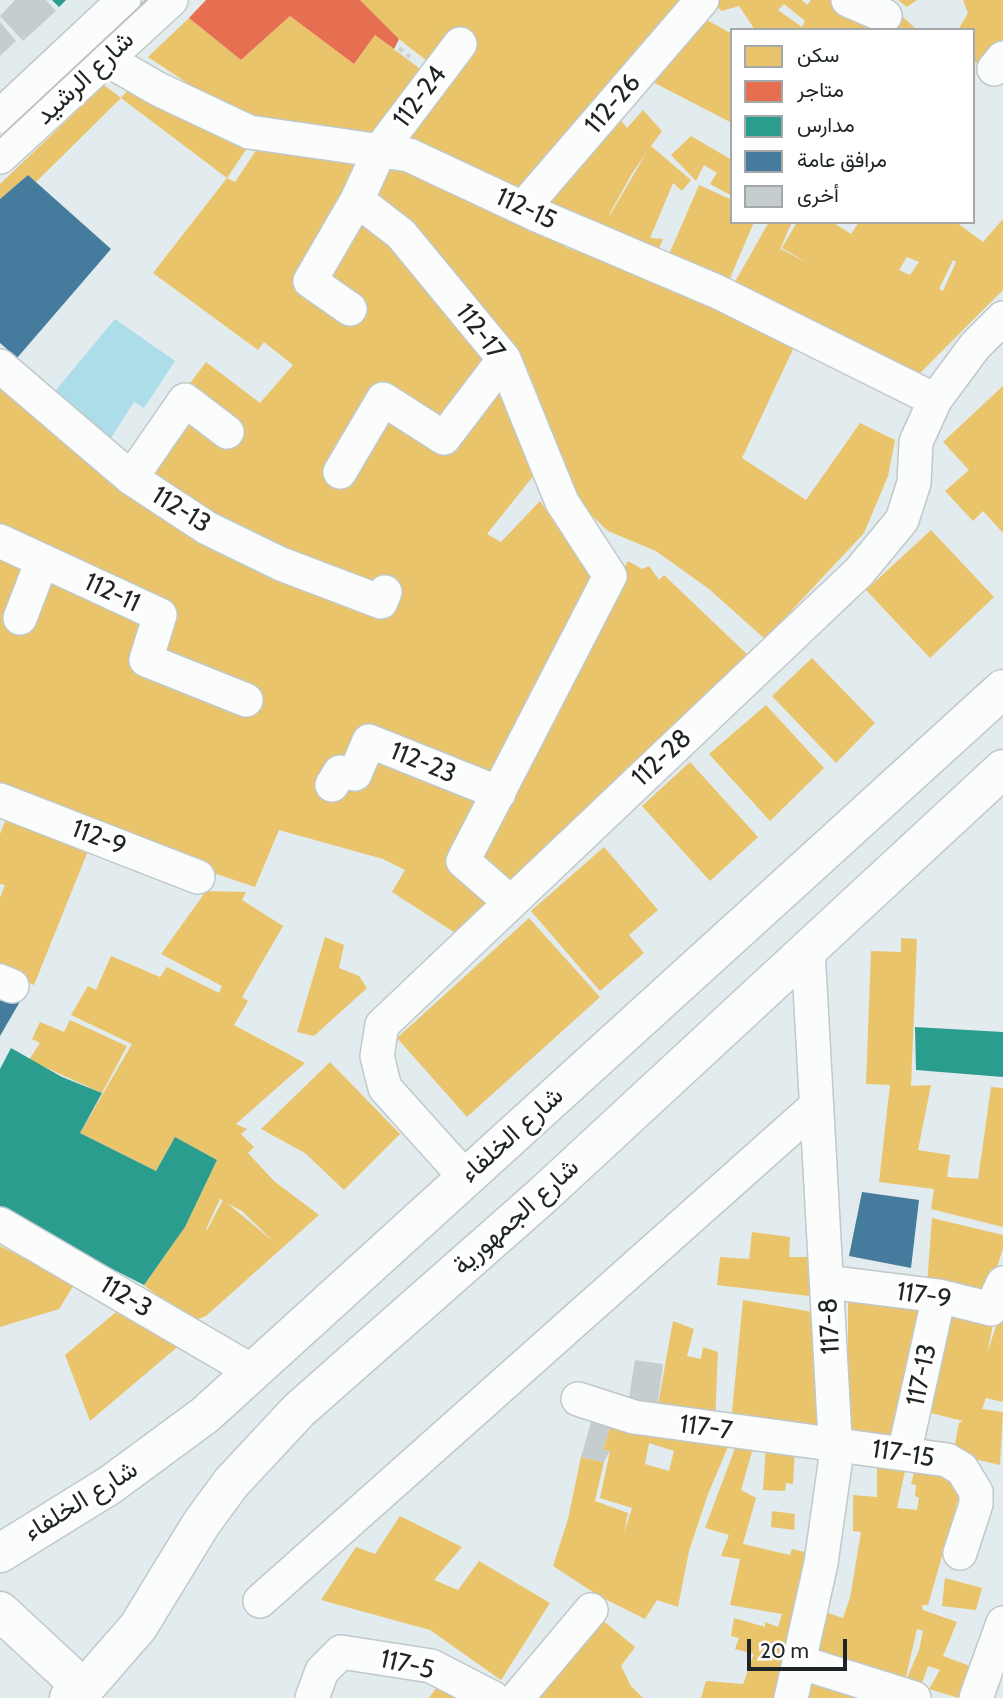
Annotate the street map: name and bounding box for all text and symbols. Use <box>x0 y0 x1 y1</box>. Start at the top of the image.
street label: شارع الرشيد <box>29 24 141 132</box>
legend <box>730 28 975 224</box>
text: سكن <box>797 42 839 67</box>
street label: 112-24 <box>387 60 453 134</box>
street label: 112-26 <box>579 68 647 140</box>
text: متاجر <box>797 77 844 102</box>
text: مدارس <box>797 112 855 137</box>
text: مرافق عامة <box>797 147 887 172</box>
street label: 112-15 <box>491 181 561 237</box>
text: أخرى <box>797 182 839 207</box>
street label: 112-17 <box>449 298 511 366</box>
street label: 112-13 <box>146 480 216 540</box>
street label: 112-11 <box>79 567 145 619</box>
street label: 112-28 <box>626 723 698 793</box>
street label: 112-23 <box>385 736 461 790</box>
street label: 112-9 <box>67 813 131 863</box>
street label: شارع الخلفاء <box>454 1081 570 1189</box>
street label: شارع الجمهورية <box>446 1152 586 1282</box>
street label: 112-3 <box>94 1269 158 1325</box>
street label: 117-9 <box>894 1276 954 1316</box>
street label: 117-8 <box>813 1297 847 1355</box>
street label: 117-13 <box>900 1341 944 1409</box>
street label: 117-7 <box>678 1409 734 1447</box>
street label: 117-15 <box>870 1434 936 1474</box>
street label: شارع الخلفاء <box>18 1454 144 1548</box>
scale bar <box>751 1624 851 1668</box>
text: 20 m <box>760 1638 809 1663</box>
street label: 117-5 <box>377 1644 437 1686</box>

